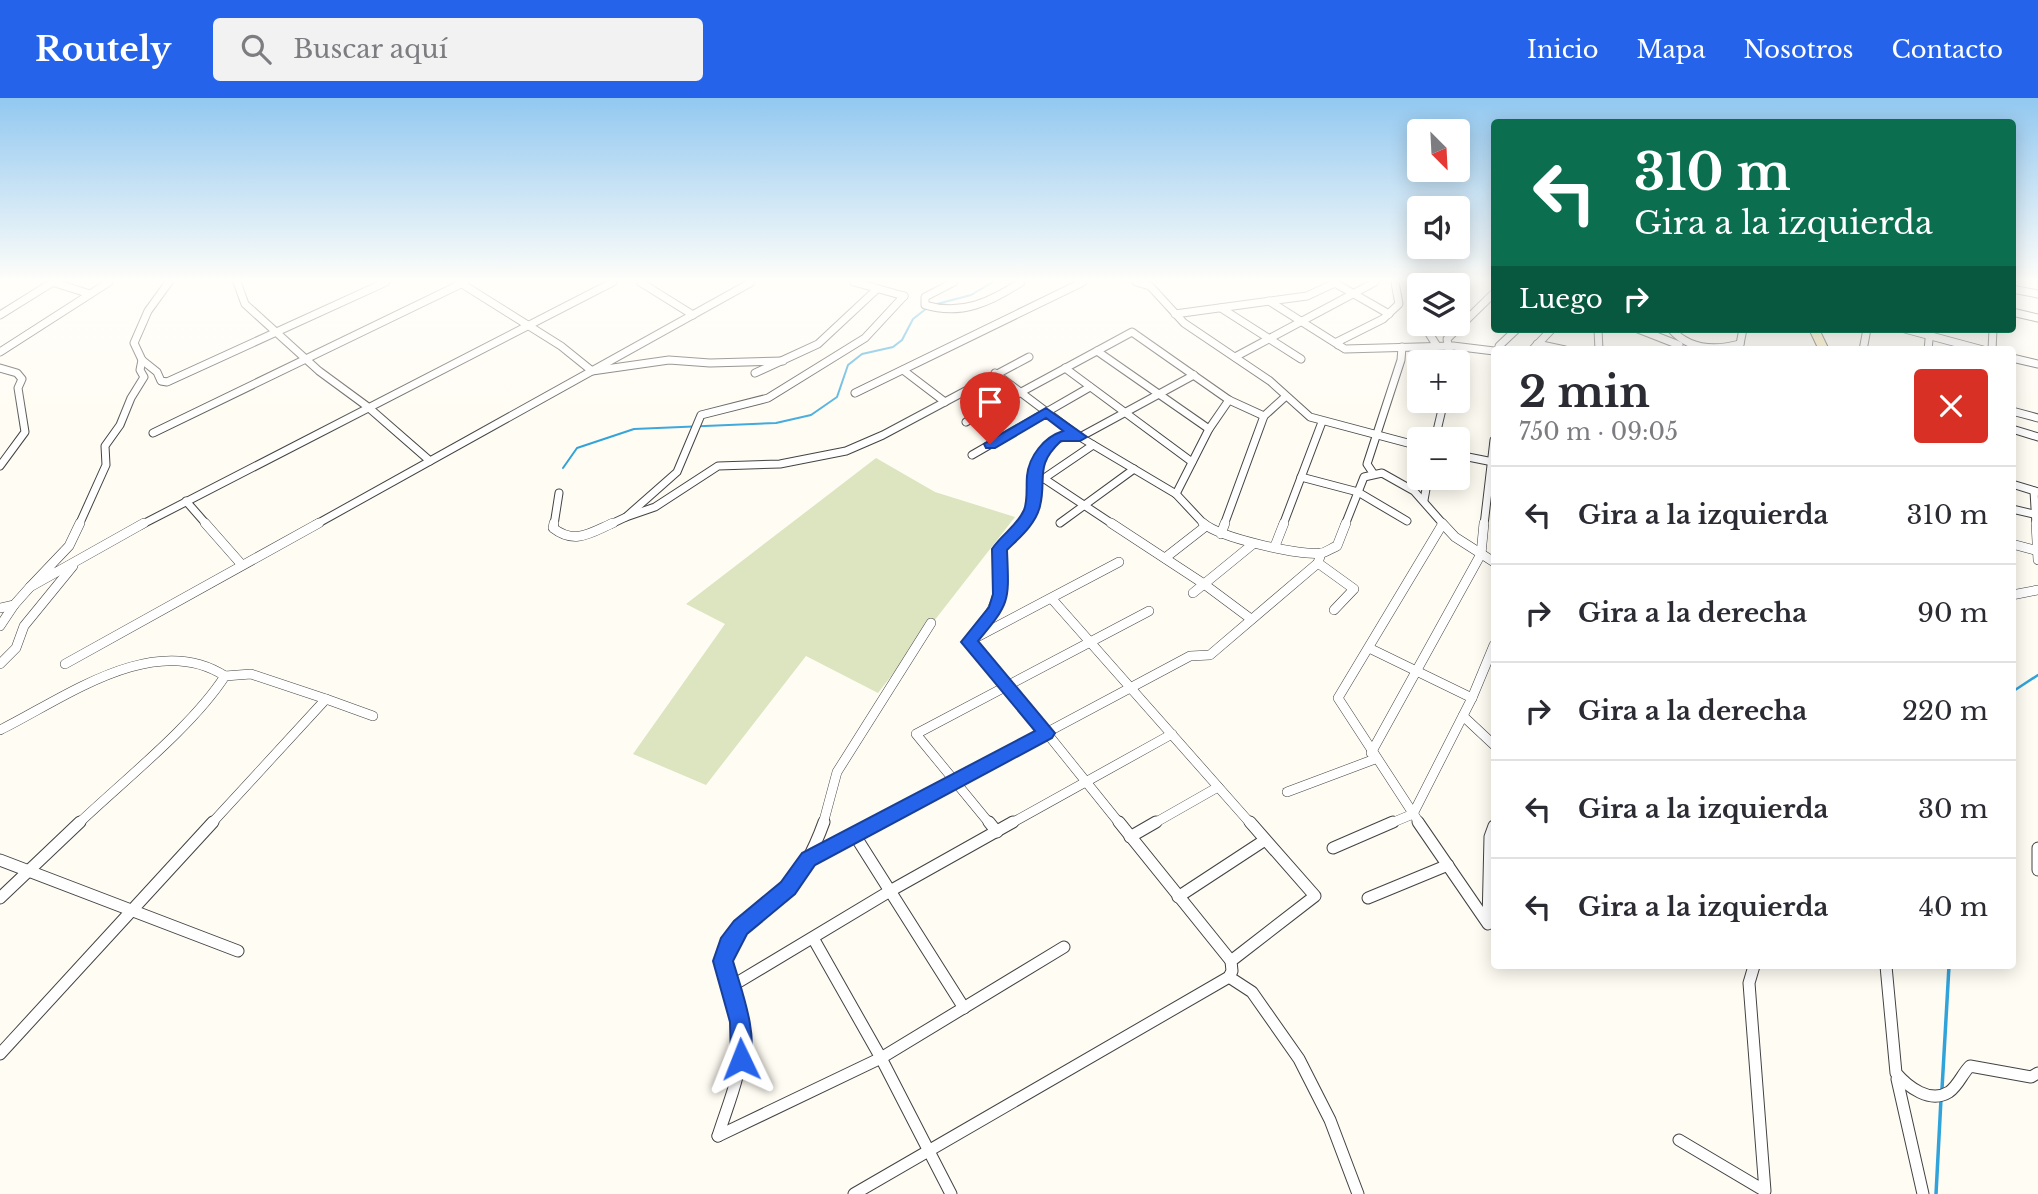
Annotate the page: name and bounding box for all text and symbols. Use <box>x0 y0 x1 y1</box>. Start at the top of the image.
search box <box>213 18 703 81</box>
text: Routely <box>35 29 171 70</box>
icon: search <box>237 30 275 68</box>
text: Buscar aquí <box>293 33 448 65</box>
text: Inicio <box>1527 35 1598 64</box>
text: Mapa <box>1636 35 1705 64</box>
text: Nosotros <box>1743 35 1854 64</box>
text: Contacto <box>1892 35 2003 64</box>
north arrow <box>1407 119 1470 182</box>
map controls <box>1407 119 1470 490</box>
text: 310 m <box>1634 142 1791 203</box>
icon: left <box>1519 147 1610 238</box>
button: sound <box>1407 196 1470 259</box>
text: Gira a la izquierda <box>1634 203 1933 243</box>
button: layers <box>1407 273 1470 336</box>
icon: right <box>1617 280 1655 318</box>
text: Luego <box>1519 283 1603 315</box>
button: + <box>1407 350 1470 413</box>
text: 2 min <box>1519 366 1650 418</box>
button: close <box>1914 369 1988 443</box>
pin <box>960 372 1020 444</box>
icon: arrive <box>971 383 1009 421</box>
text: 750 m · 09:05 <box>1519 418 1678 446</box>
button: − <box>1407 427 1470 490</box>
icon: left <box>1519 496 1557 534</box>
text: Gira a la izquierda <box>1578 499 1828 531</box>
text: 310 m <box>1906 499 1988 531</box>
icon: right <box>1519 594 1557 632</box>
text: Gira a la derecha <box>1578 597 1807 629</box>
text: 90 m <box>1917 597 1988 629</box>
icon: right <box>1519 692 1557 730</box>
text: Gira a la derecha <box>1578 695 1807 727</box>
text: 220 m <box>1902 695 1988 727</box>
icon: left <box>1519 790 1557 828</box>
text: Gira a la izquierda <box>1578 793 1828 825</box>
text: 30 m <box>1918 793 1988 825</box>
icon: left <box>1519 888 1557 926</box>
text: Gira a la izquierda <box>1578 891 1828 923</box>
text: 40 m <box>1919 891 1988 923</box>
position arrow <box>704 1022 778 1096</box>

